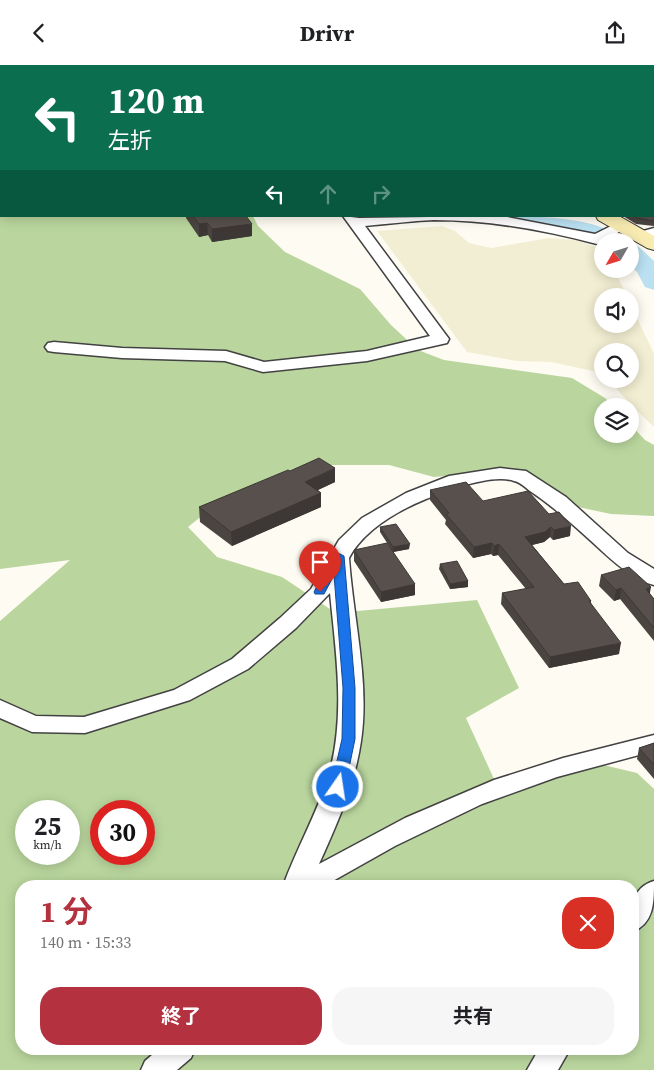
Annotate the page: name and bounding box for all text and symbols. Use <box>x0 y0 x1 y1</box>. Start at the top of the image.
text: Drivr <box>300 18 354 48</box>
icon: back <box>25 19 53 47</box>
icon: share <box>601 19 629 47</box>
text: 120 m <box>108 77 204 125</box>
icon: left <box>25 85 90 150</box>
text: 左折 <box>108 125 152 155</box>
icon: left <box>261 180 289 208</box>
icon: ahead <box>314 180 342 208</box>
icon: right <box>367 180 395 208</box>
north arrow <box>594 233 639 277</box>
map controls <box>594 233 639 443</box>
button: sound <box>594 288 639 333</box>
button: search <box>594 343 639 388</box>
button: layers <box>594 398 639 443</box>
pin <box>299 541 341 592</box>
icon: arrive <box>306 548 334 576</box>
position arrow <box>311 760 363 812</box>
speed limit sign: 30 <box>90 800 155 865</box>
text: 25 <box>34 809 61 843</box>
text: km/h <box>33 837 62 853</box>
text: 1 分 <box>40 891 93 932</box>
button: close <box>562 897 614 949</box>
text: 140 m · 15:33 <box>40 931 131 953</box>
button: 終了 <box>40 987 322 1045</box>
button: 共有 <box>332 987 614 1045</box>

